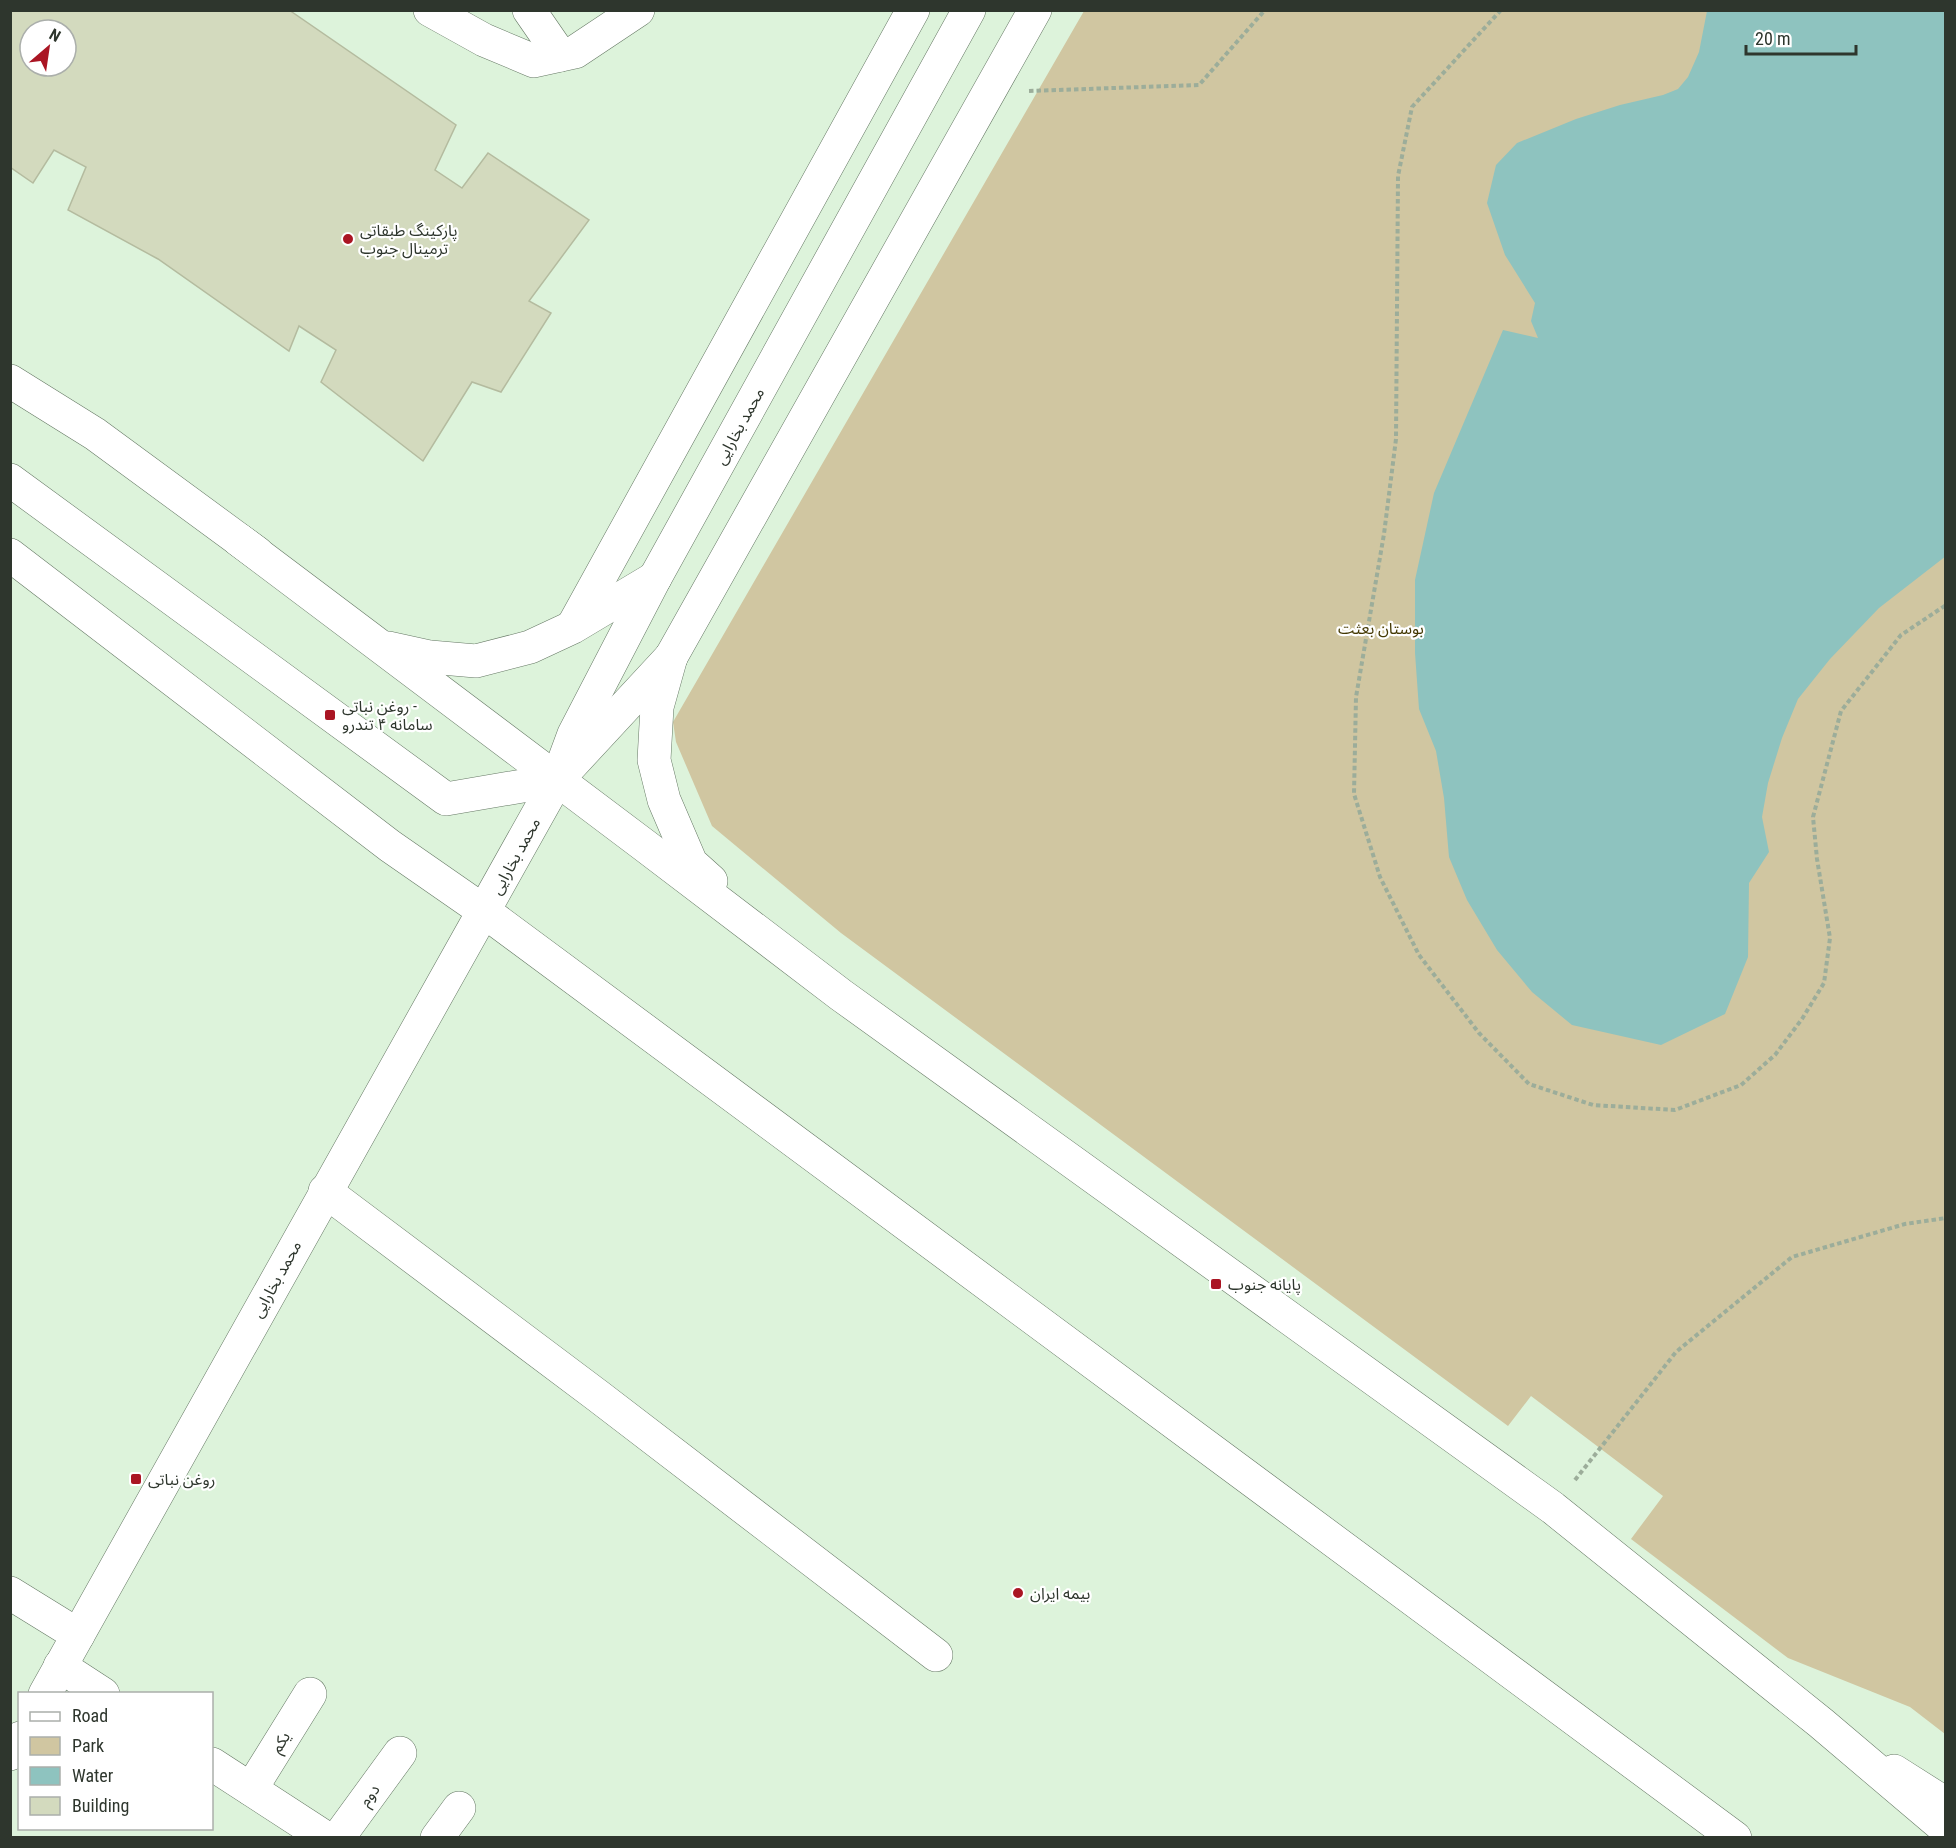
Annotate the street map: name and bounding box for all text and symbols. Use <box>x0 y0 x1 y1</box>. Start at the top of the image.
north arrow <box>18 18 78 78</box>
scale bar <box>1746 18 1856 56</box>
text: N <box>46 25 64 46</box>
text: 20 m <box>1755 28 1790 49</box>
place label: پارکینگ طبقاتی ترمینال جنوب <box>360 221 457 259</box>
marker: پارکینگ طبقاتی ترمینال جنوب <box>341 232 355 246</box>
street label: محمد بخارایی <box>711 384 768 468</box>
park label: بوستان بعثت <box>1338 619 1424 638</box>
place label: روغن نباتی - سامانه ۴ تندرو <box>342 697 433 734</box>
marker: روغن نباتی - سامانه ۴ تندرو <box>323 708 337 722</box>
street label: محمد بخارایی <box>487 814 544 898</box>
street label: محمد بخارایی <box>248 1237 305 1321</box>
place label: پایانه جنوب <box>1228 1275 1301 1295</box>
marker: پایانه جنوب <box>1209 1277 1223 1291</box>
place label: روغن نباتی <box>148 1470 215 1489</box>
marker: روغن نباتی <box>129 1472 143 1486</box>
place label: بیمه ایران <box>1030 1584 1090 1603</box>
marker: بیمه ایران <box>1011 1586 1025 1600</box>
legend <box>18 1692 213 1830</box>
text: Road <box>72 1705 108 1726</box>
street label: یکم <box>267 1728 297 1758</box>
text: Park <box>72 1735 104 1756</box>
text: Water <box>72 1765 114 1786</box>
street label: دوم <box>355 1781 386 1812</box>
text: Building <box>72 1795 129 1816</box>

